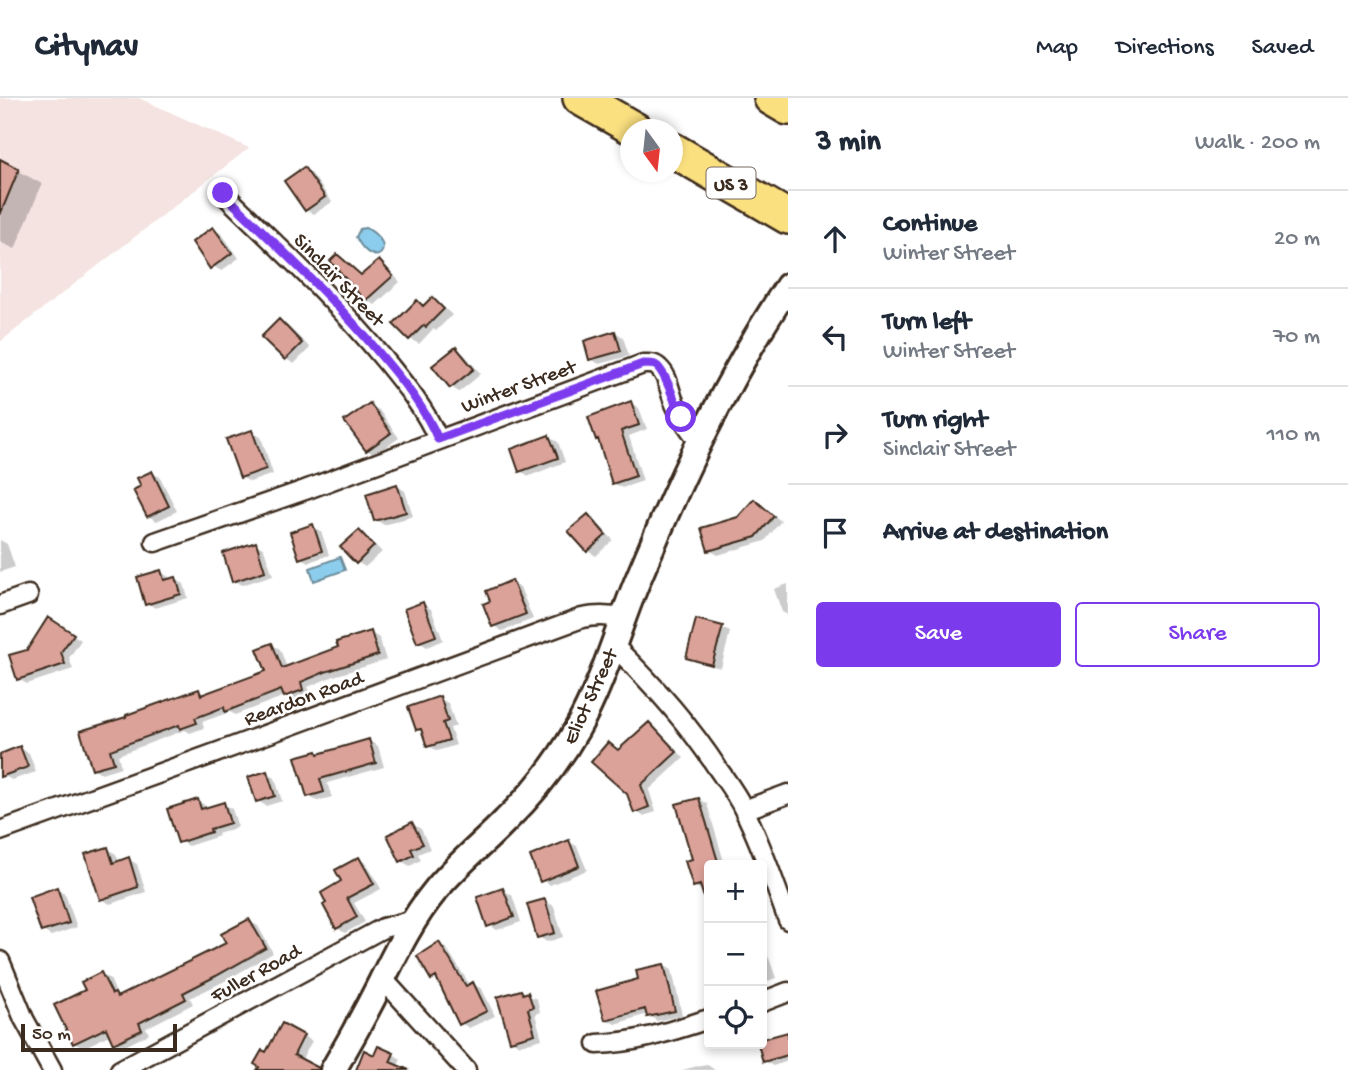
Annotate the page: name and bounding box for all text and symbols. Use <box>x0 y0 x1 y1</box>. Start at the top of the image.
text: Citynav <box>35 29 138 67</box>
text: Map <box>1036 34 1078 63</box>
text: Directions <box>1116 34 1214 63</box>
text: Saved <box>1252 34 1313 63</box>
north arrow <box>620 119 683 182</box>
text: 3 min <box>816 126 881 161</box>
text: Walk · 200 m <box>1195 130 1320 157</box>
road number: US 3 <box>706 167 756 198</box>
route end <box>207 177 238 208</box>
text: Continue <box>883 210 977 241</box>
icon: ahead <box>816 220 854 258</box>
text: 20 m <box>1274 226 1320 253</box>
street label: Sinclair Street <box>287 229 390 335</box>
text: Winter Street <box>883 241 1015 268</box>
text: Turn left <box>883 308 971 339</box>
icon: left <box>816 318 854 356</box>
text: 70 m <box>1273 324 1320 351</box>
text: Winter Street <box>883 339 1015 366</box>
street label: Winter Street <box>458 355 582 421</box>
route start <box>665 401 696 432</box>
text: Turn right <box>883 406 987 437</box>
icon: right <box>816 416 854 454</box>
text: 110 m <box>1267 422 1320 449</box>
text: Sinclair Street <box>883 437 1015 464</box>
icon: arrive <box>816 514 854 552</box>
text: Arrive at destination <box>883 518 1108 549</box>
button: Save <box>816 602 1061 667</box>
button: Share <box>1075 602 1320 667</box>
street label: Eliot Street <box>559 643 626 749</box>
street label: Reardon Road <box>241 667 369 733</box>
map controls <box>704 860 767 1049</box>
button: + <box>704 860 767 923</box>
button: − <box>704 923 767 986</box>
street label: Fuller Road <box>206 939 308 1010</box>
button: locate <box>704 986 767 1049</box>
scale bar <box>21 1021 177 1053</box>
text: 50 m <box>32 1024 71 1047</box>

